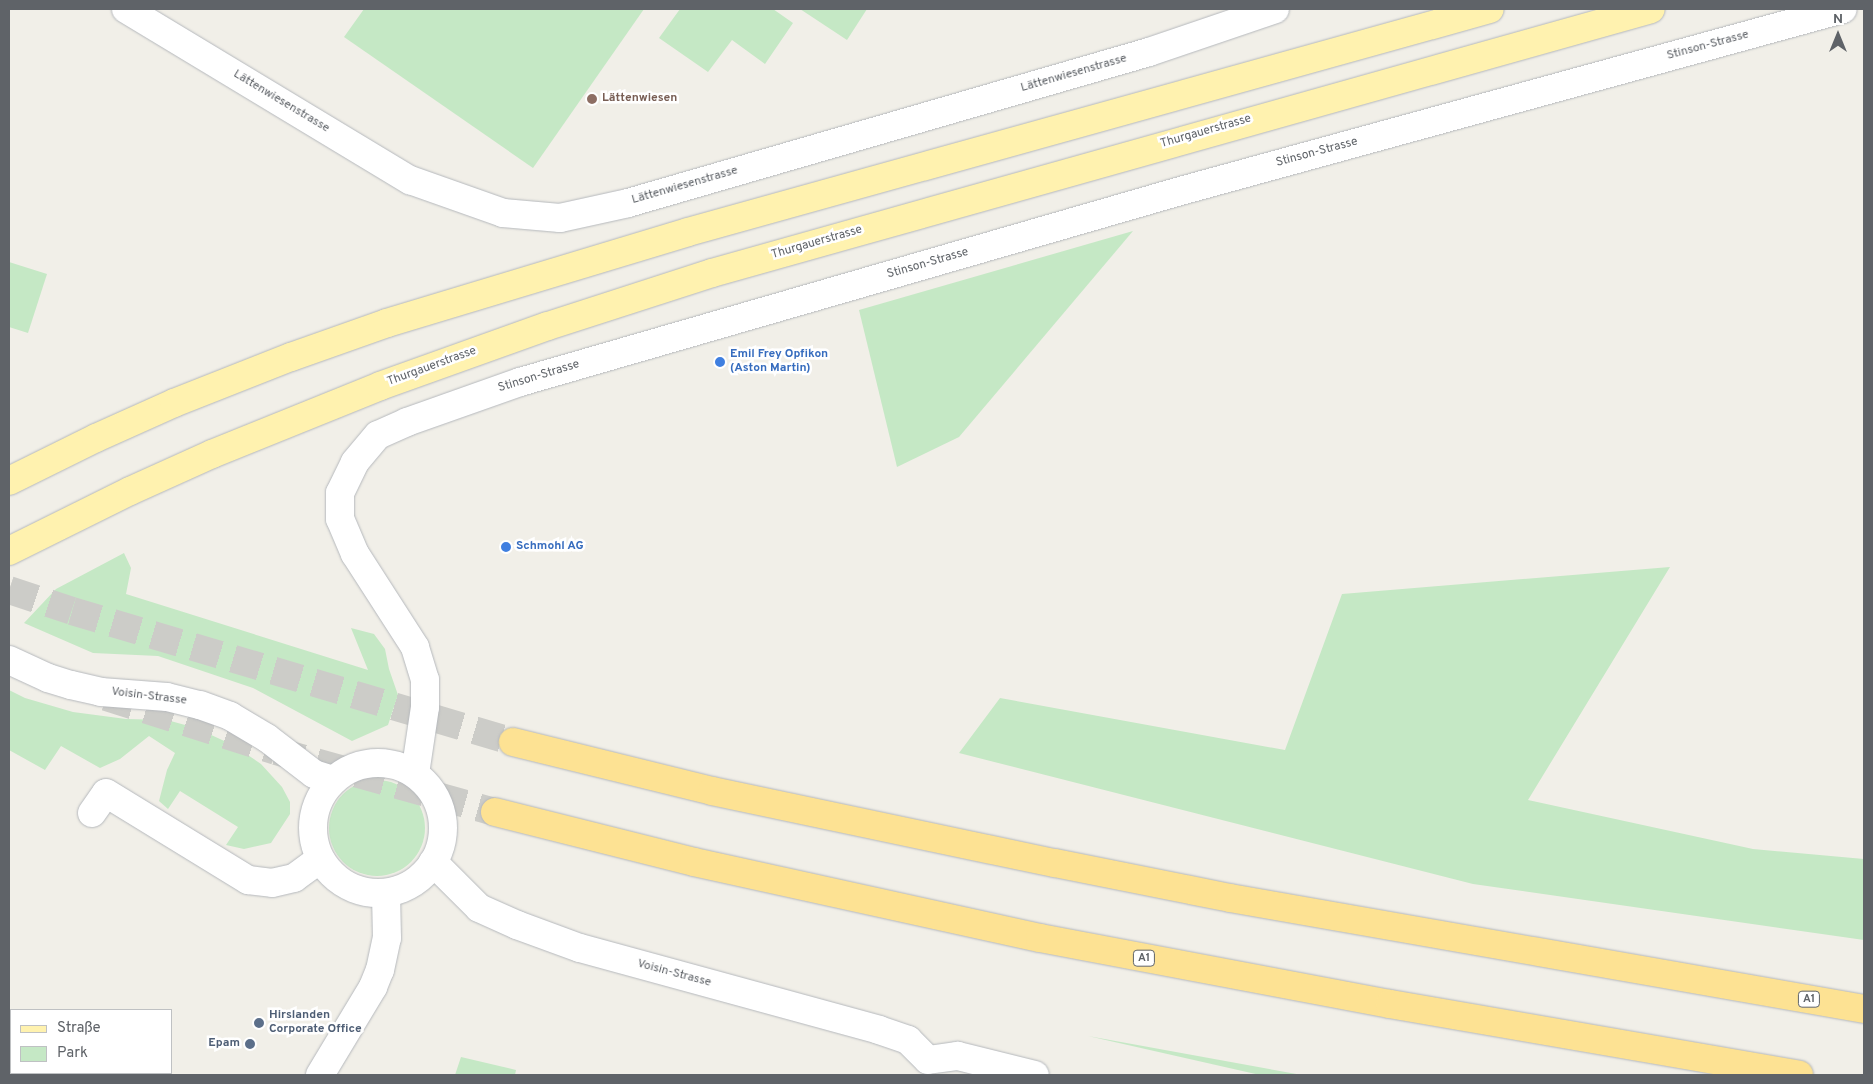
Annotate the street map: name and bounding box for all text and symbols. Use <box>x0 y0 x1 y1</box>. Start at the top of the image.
north arrow <box>1813 10 1863 60</box>
text: N <box>1833 11 1843 28</box>
street label: Stinson-Strasse <box>1665 28 1751 64</box>
street label: Lättenwiesenstrasse <box>1019 52 1129 96</box>
street label: Lättenwiesenstrasse <box>230 68 332 136</box>
place label: Lättenwiesen <box>602 92 677 106</box>
marker: Lättenwiesen <box>586 93 598 105</box>
street label: Thurgauerstrasse <box>1159 112 1253 152</box>
street label: Stinson-Strasse <box>1274 135 1360 171</box>
street label: Lättenwiesenstrasse <box>630 164 740 208</box>
street label: Thurgauerstrasse <box>770 223 864 263</box>
street label: Stinson-Strasse <box>886 245 970 283</box>
street label: Thurgauerstrasse <box>385 344 479 390</box>
place label: Emil Frey Opfikon (Aston Martin) <box>730 348 828 376</box>
marker: Emil Frey Opfikon (Aston Martin) <box>714 356 726 368</box>
street label: Stinson-Strasse <box>497 358 581 396</box>
place label: Schmohl AG <box>516 540 584 554</box>
marker: Schmohl AG <box>500 541 512 553</box>
street label: Voisin-Strasse <box>110 685 188 709</box>
road number: A1 <box>1133 950 1155 966</box>
street label: Voisin-Strasse <box>635 957 713 991</box>
road number: A1 <box>1798 991 1820 1008</box>
legend <box>10 1009 172 1074</box>
place label: Hirslanden Corporate Office <box>269 1009 362 1037</box>
marker: Hirslanden Corporate Office <box>253 1017 265 1029</box>
text: Straße <box>57 1019 101 1038</box>
place label: Epam <box>208 1037 240 1051</box>
marker: Epam <box>244 1038 256 1050</box>
text: Park <box>57 1044 88 1063</box>

